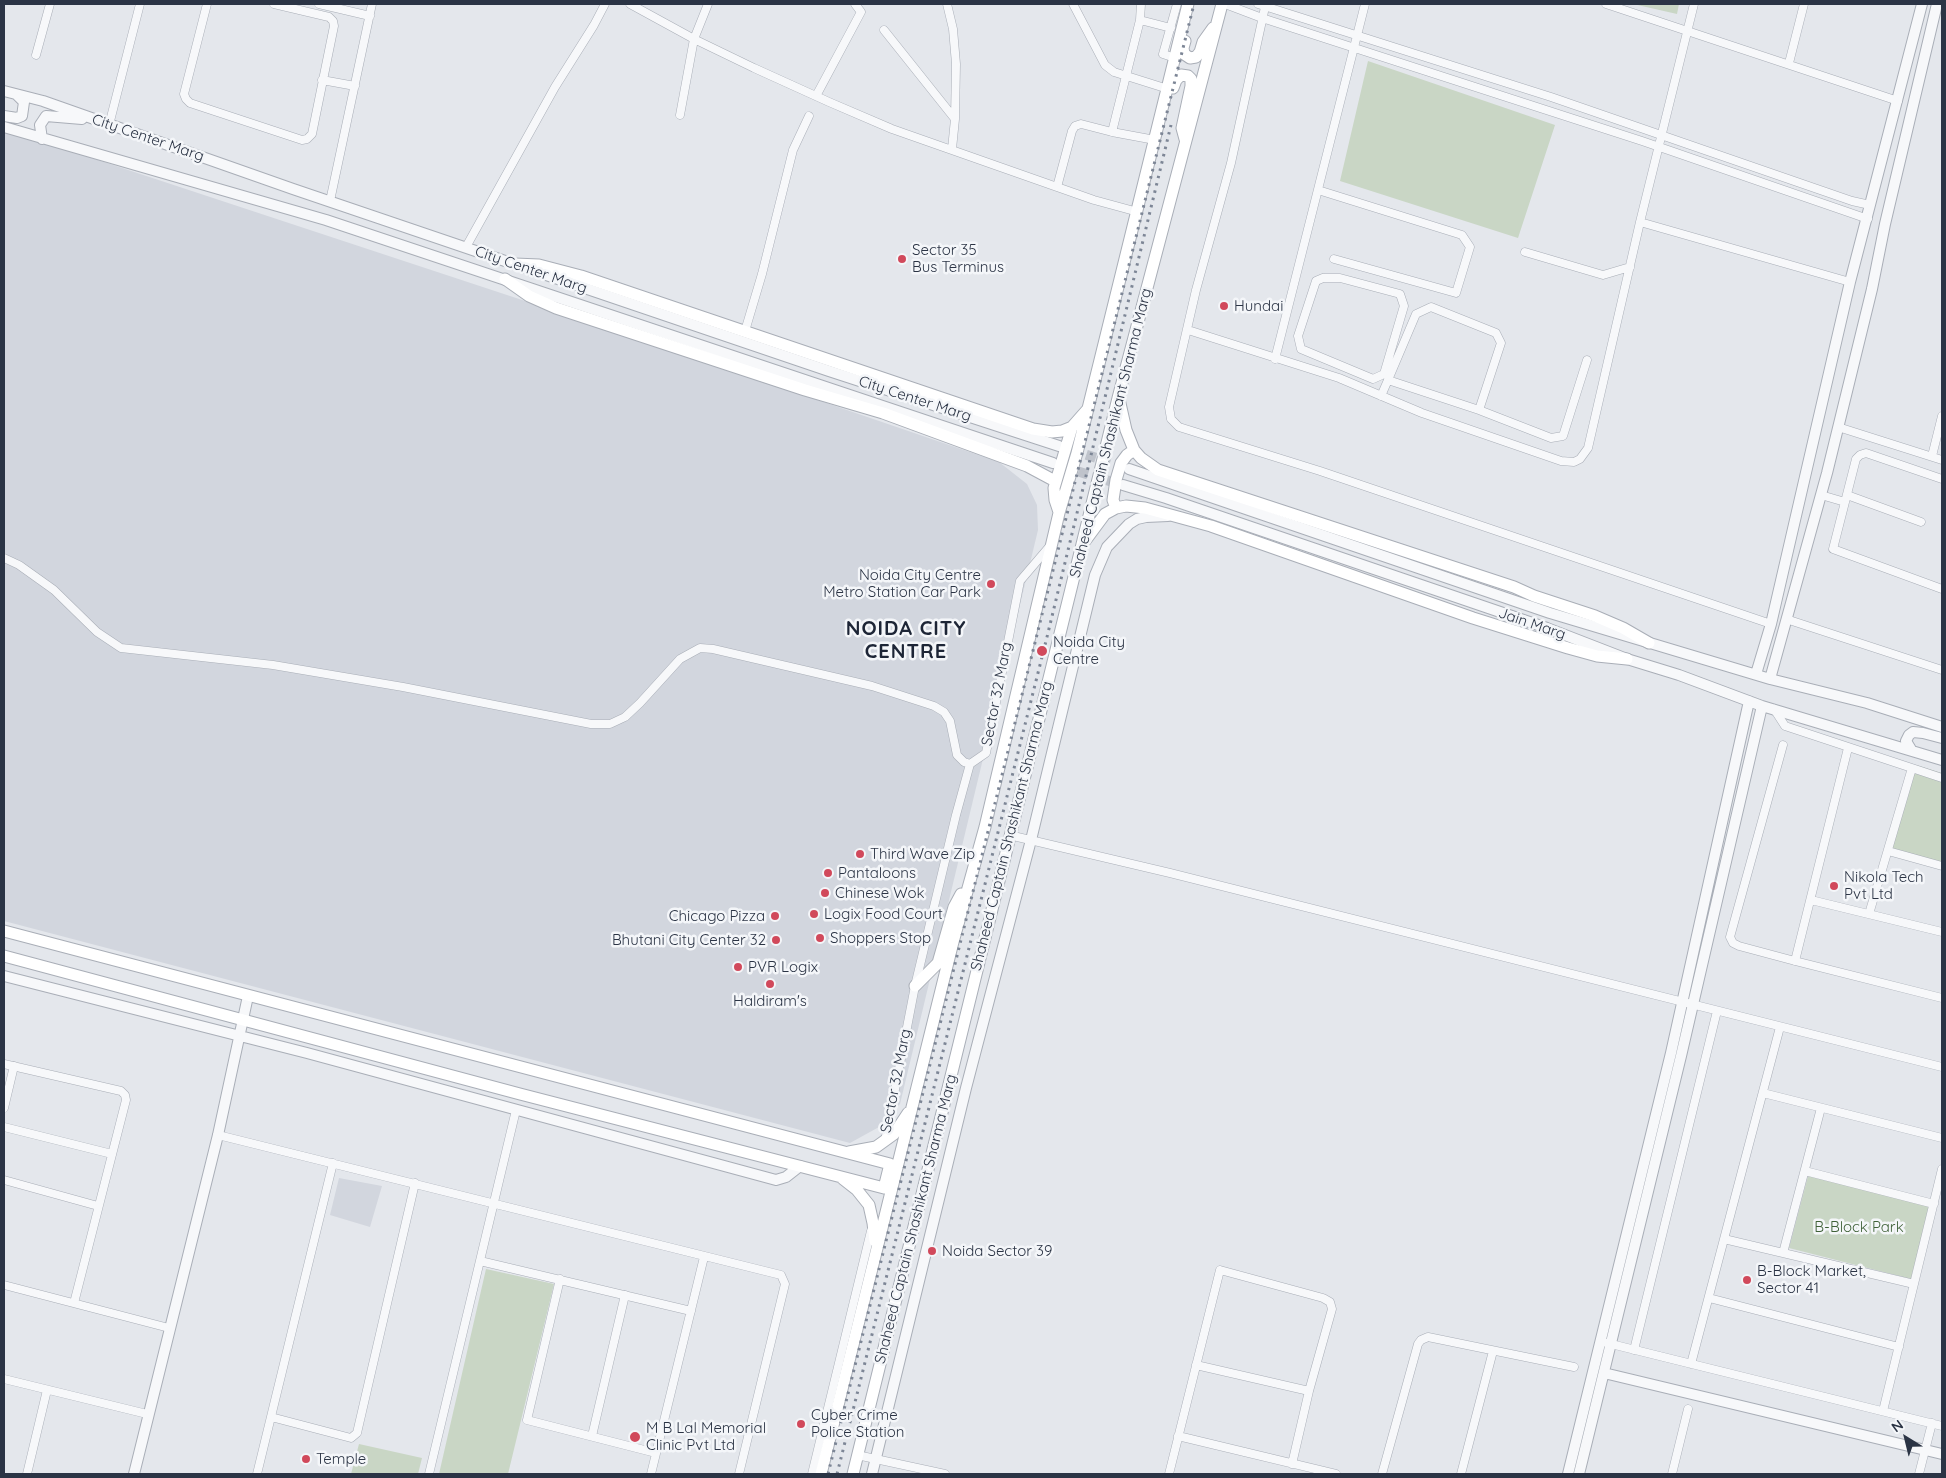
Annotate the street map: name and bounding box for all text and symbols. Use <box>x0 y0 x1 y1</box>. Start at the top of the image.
street label: City Center Marg <box>90 110 206 166</box>
place label: Sector 35 Bus Terminus <box>912 241 1004 276</box>
street label: City Center Marg <box>473 242 589 298</box>
marker: Sector 35 Bus Terminus <box>896 253 908 265</box>
street label: Shaheed Captain Shashikant Sharma Marg <box>1066 286 1156 580</box>
place label: Hundai <box>1234 297 1283 315</box>
marker: Hundai <box>1218 300 1230 312</box>
street label: City Center Marg <box>856 372 974 426</box>
place label: Noida City Centre Metro Station Car Park <box>823 566 981 601</box>
marker: Noida City Centre Metro Station Car Park <box>985 578 997 590</box>
street label: Jain Marg <box>1496 604 1568 644</box>
district label: NOIDA CITY CENTRE <box>844 617 968 664</box>
place label: Noida City Centre <box>1053 633 1125 668</box>
street label: Sector 32 Marg <box>978 641 1016 747</box>
marker: Noida City Centre <box>1035 644 1049 658</box>
street label: Shaheed Captain Shashikant Sharma Marg <box>967 679 1057 973</box>
place label: Third Wave Zip <box>870 845 975 863</box>
marker: Third Wave Zip <box>854 848 866 860</box>
place label: Pantaloons <box>838 864 916 882</box>
marker: Pantaloons <box>822 867 834 879</box>
place label: Nikola Tech Pvt Ltd <box>1844 868 1924 903</box>
marker: Nikola Tech Pvt Ltd <box>1828 880 1840 892</box>
place label: Chinese Wok <box>835 884 925 902</box>
marker: Chinese Wok <box>819 887 831 899</box>
place label: Logix Food Court <box>824 905 943 923</box>
place label: Chicago Pizza <box>669 907 765 925</box>
marker: Logix Food Court <box>808 908 820 920</box>
marker: Chicago Pizza <box>769 910 781 922</box>
place label: Shoppers Stop <box>830 929 931 947</box>
place label: Bhutani City Center 32 <box>612 931 766 949</box>
marker: Shoppers Stop <box>814 932 826 944</box>
marker: Bhutani City Center 32 <box>770 934 782 946</box>
place label: PVR Logix <box>748 958 818 976</box>
marker: PVR Logix <box>732 961 744 973</box>
marker: Haldiram's <box>764 978 776 990</box>
place label: Haldiram's <box>733 992 807 1010</box>
street label: Sector 32 Marg <box>877 1028 915 1134</box>
street label: Shaheed Captain Shashikant Sharma Marg <box>871 1072 961 1366</box>
park label: B-Block Park <box>1814 1218 1904 1236</box>
place label: Noida Sector 39 <box>942 1242 1052 1260</box>
marker: Noida Sector 39 <box>926 1245 938 1257</box>
place label: B-Block Market, Sector 41 <box>1757 1262 1866 1297</box>
marker: B-Block Market, Sector 41 <box>1741 1274 1753 1286</box>
place label: Cyber Crime Police Station <box>811 1406 904 1441</box>
north arrow <box>1881 1413 1931 1463</box>
text: N <box>1888 1416 1907 1436</box>
marker: Cyber Crime Police Station <box>795 1418 807 1430</box>
place label: M B Lal Memorial Clinic Pvt Ltd <box>646 1419 766 1454</box>
marker: M B Lal Memorial Clinic Pvt Ltd <box>628 1430 642 1444</box>
place label: Temple <box>316 1450 366 1468</box>
marker: Temple <box>300 1453 312 1465</box>

